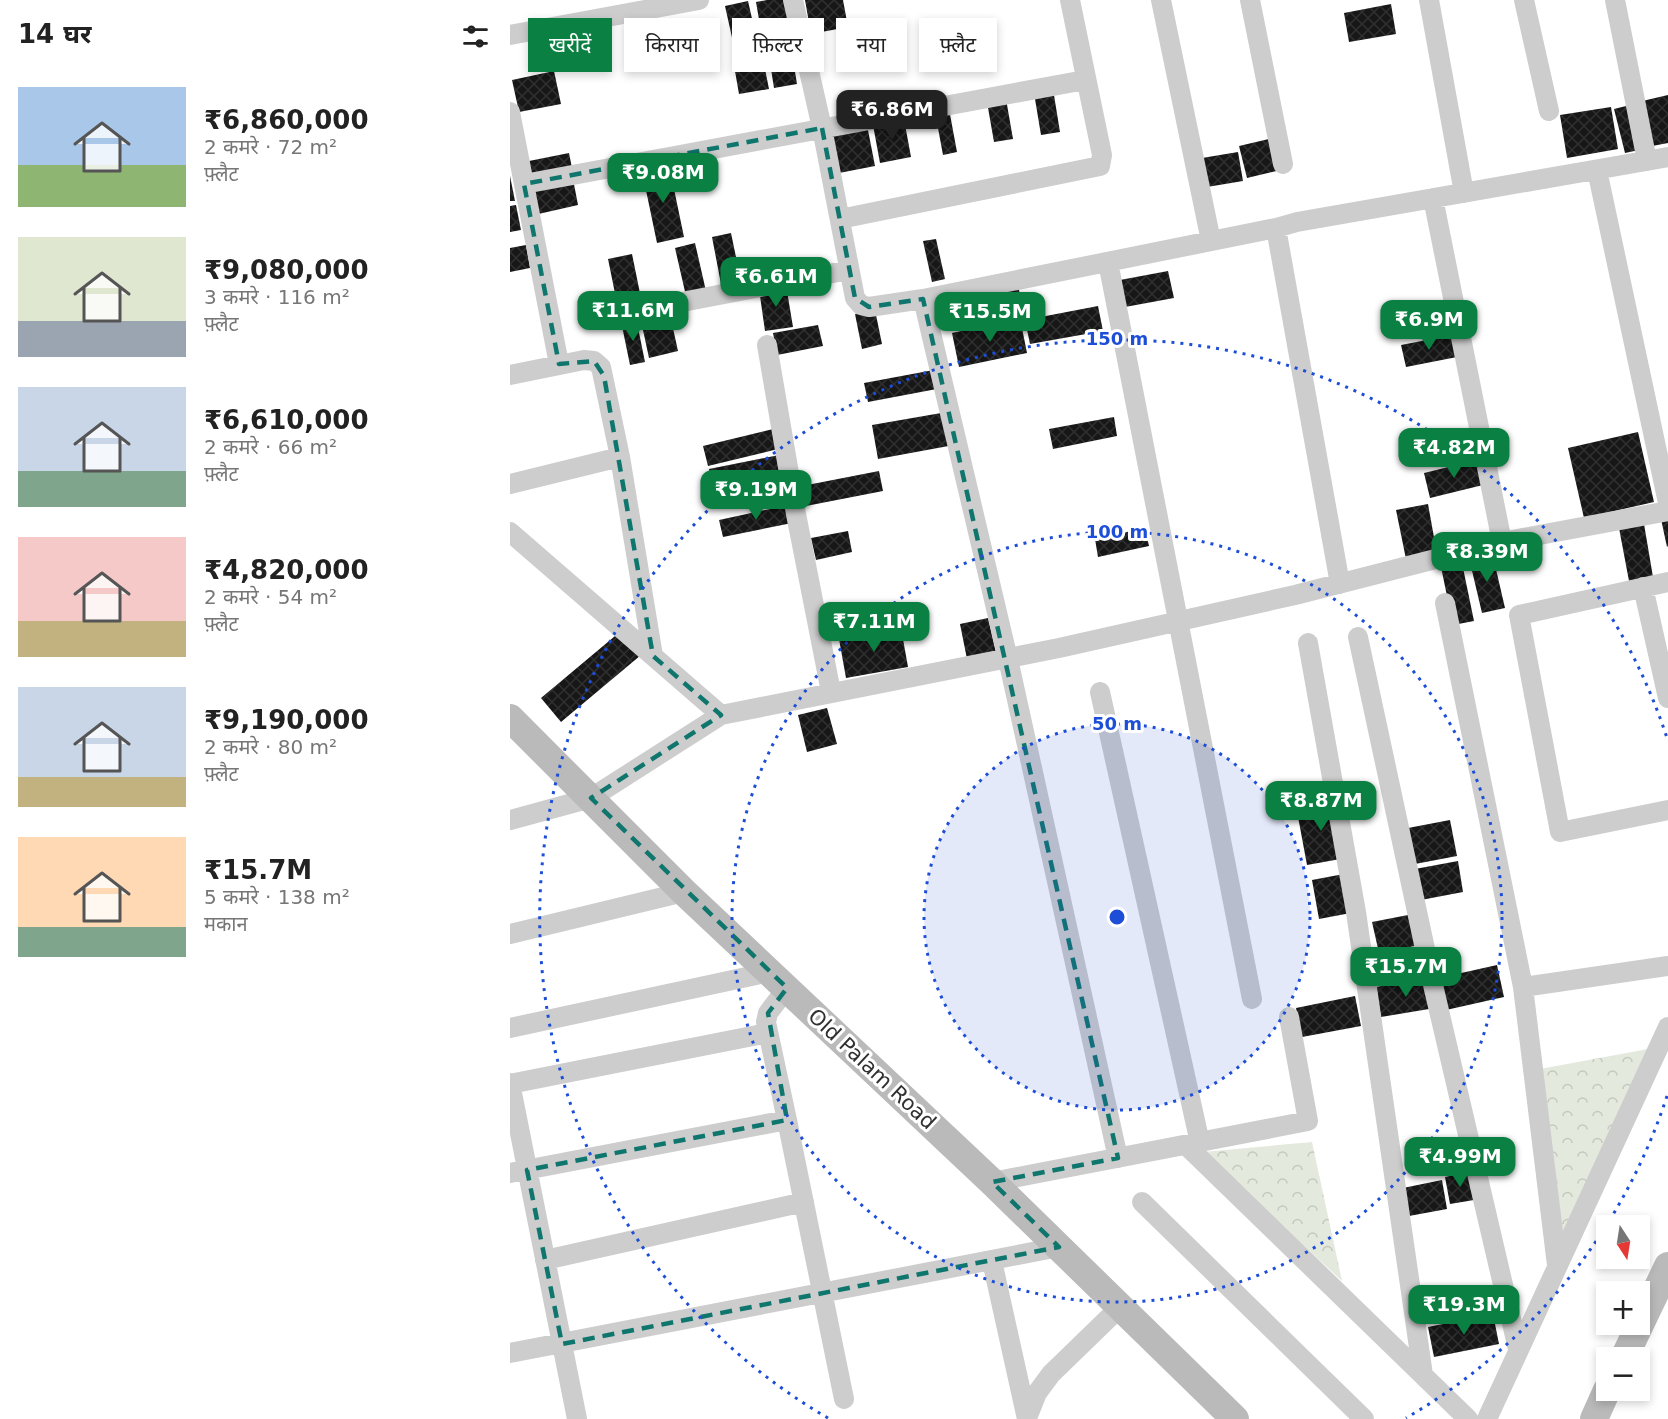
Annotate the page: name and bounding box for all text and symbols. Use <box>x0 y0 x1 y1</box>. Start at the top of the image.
chip: खरीदें <box>528 18 612 72</box>
chip: किराया <box>624 18 720 72</box>
chip: फ़िल्टर <box>732 18 824 72</box>
chip: नया <box>836 18 907 72</box>
chip: फ़्लैट <box>919 18 997 72</box>
text: 14 घर <box>18 19 92 49</box>
icon: filters <box>459 20 492 53</box>
pin: ₹6.86M <box>843 90 941 141</box>
text: ₹6.86M <box>850 97 934 121</box>
text: ₹6,860,000 <box>204 105 368 135</box>
icon: home <box>66 111 138 183</box>
text: 2 कमरे · 72 m² <box>204 135 337 159</box>
pin: ₹9.08M <box>614 153 712 204</box>
text: ₹9.08M <box>621 160 705 184</box>
text: फ़्लैट <box>204 162 239 186</box>
text: ₹9,080,000 <box>204 255 368 285</box>
pin: ₹6.61M <box>727 257 825 308</box>
icon: home <box>66 261 138 333</box>
text: ₹6.61M <box>734 264 818 288</box>
text: 3 कमरे · 116 m² <box>204 285 350 309</box>
pin: ₹11.6M <box>584 291 682 342</box>
pin: ₹15.5M <box>941 292 1039 343</box>
text: ₹11.6M <box>591 298 675 322</box>
text: ₹15.5M <box>948 299 1032 323</box>
pin: ₹6.9M <box>1387 300 1471 351</box>
text: ₹6.9M <box>1394 307 1464 331</box>
text: फ़्लैट <box>204 312 239 336</box>
text: 150 m <box>1086 328 1148 349</box>
text: ₹6,610,000 <box>204 405 368 435</box>
icon: home <box>66 411 138 483</box>
pin: ₹4.82M <box>1405 428 1503 479</box>
text: 2 कमरे · 66 m² <box>204 435 337 459</box>
text: ₹4.82M <box>1412 435 1496 459</box>
text: फ़्लैट <box>204 462 239 486</box>
pin: ₹9.19M <box>707 470 805 521</box>
text: ₹9.19M <box>714 477 798 501</box>
text: 100 m <box>1086 521 1148 542</box>
pin: ₹8.39M <box>1438 532 1536 583</box>
text: ₹8.39M <box>1445 539 1529 563</box>
text: ₹4,820,000 <box>204 555 368 585</box>
icon: home <box>66 561 138 633</box>
text: 2 कमरे · 54 m² <box>204 585 337 609</box>
pin: ₹7.11M <box>825 602 923 653</box>
text: ₹7.11M <box>832 609 916 633</box>
text: फ़्लैट <box>204 612 239 636</box>
text: ₹9,190,000 <box>204 705 368 735</box>
icon: home <box>66 711 138 783</box>
text: 50 m <box>1092 713 1142 734</box>
text: 2 कमरे · 80 m² <box>204 735 337 759</box>
text: फ़्लैट <box>204 762 239 786</box>
pin: ₹8.87M <box>1272 781 1370 832</box>
text: ₹8.87M <box>1279 788 1363 812</box>
text: ₹15.7M <box>204 855 312 885</box>
icon: home <box>66 861 138 933</box>
text: 5 कमरे · 138 m² <box>204 885 350 909</box>
centre of rings <box>1107 907 1127 927</box>
text: मकान <box>204 912 248 936</box>
pin: ₹15.7M <box>1357 947 1455 998</box>
text: ₹15.7M <box>1364 954 1448 978</box>
street label: Old Palam Road <box>803 1004 941 1134</box>
pin: ₹4.99M <box>1411 1137 1509 1188</box>
text: ₹4.99M <box>1418 1144 1502 1168</box>
north arrow <box>1596 1215 1650 1269</box>
map controls <box>1596 1215 1650 1401</box>
button: + <box>1596 1281 1650 1335</box>
pin: ₹19.3M <box>1415 1285 1513 1336</box>
text: ₹19.3M <box>1422 1292 1506 1316</box>
button: − <box>1596 1347 1650 1401</box>

